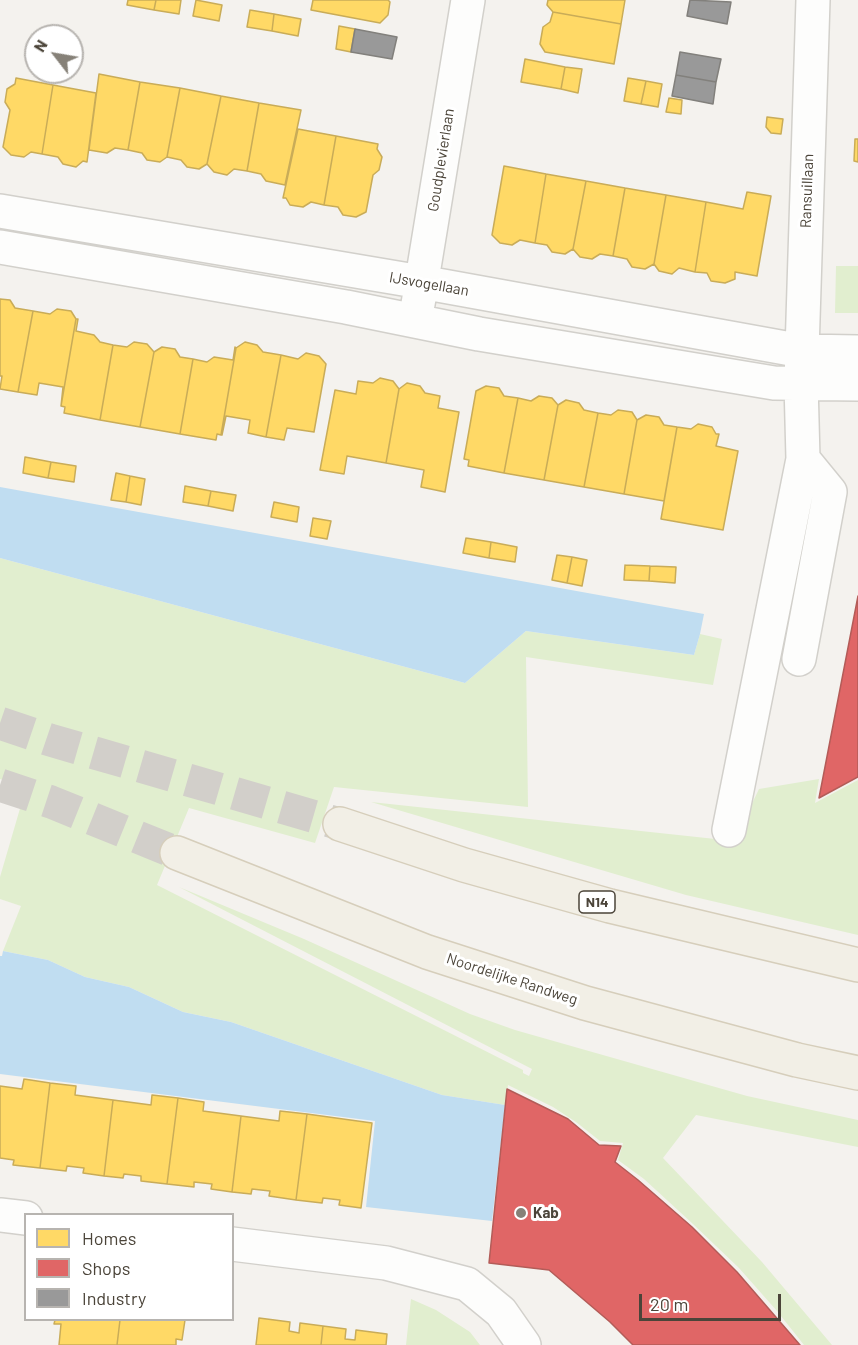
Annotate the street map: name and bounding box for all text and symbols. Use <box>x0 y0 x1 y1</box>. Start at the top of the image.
north arrow <box>24 24 84 84</box>
text: N <box>29 36 51 55</box>
street label: Goudplevierlaan <box>424 107 458 213</box>
street label: Ransuillaan <box>797 154 817 228</box>
street label: IJsvogellaan <box>388 268 470 300</box>
road number: N14 <box>579 891 615 913</box>
street label: Noordelijke Randweg <box>444 949 580 1009</box>
place label: Kab <box>533 1204 559 1222</box>
marker: Kab <box>514 1206 528 1220</box>
legend <box>24 1213 234 1321</box>
text: Homes <box>82 1227 136 1249</box>
text: Shops <box>82 1257 131 1279</box>
scale bar <box>642 1282 784 1320</box>
text: Industry <box>82 1287 146 1309</box>
text: 20 m <box>650 1293 688 1315</box>

